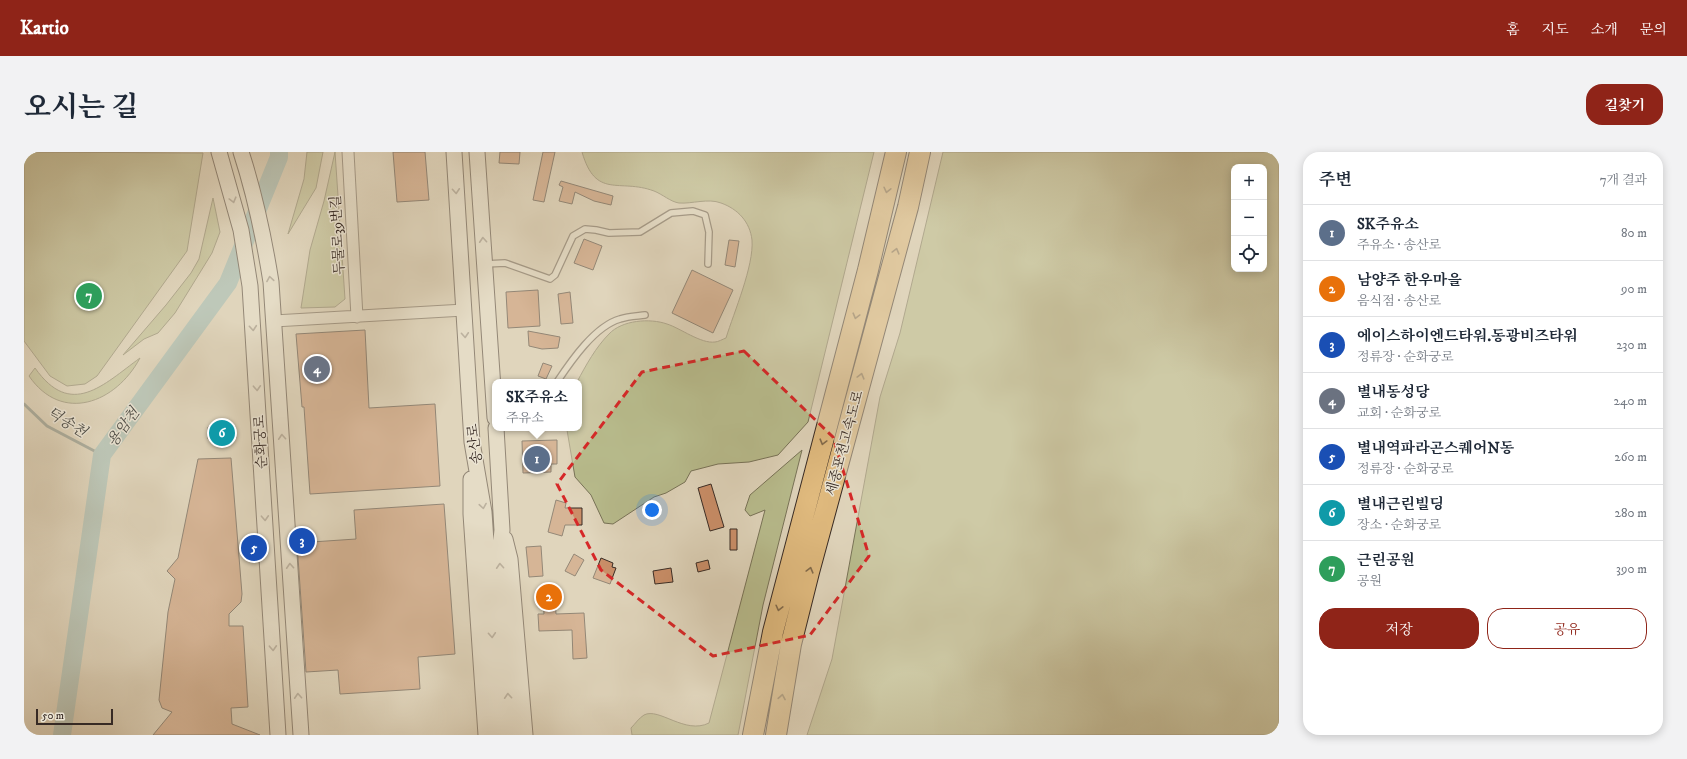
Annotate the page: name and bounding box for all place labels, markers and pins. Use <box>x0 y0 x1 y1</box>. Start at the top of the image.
pin: 7 <box>76 281 102 311</box>
pin: 4 <box>304 354 330 384</box>
pin: 6 <box>209 418 235 448</box>
pin: 1 <box>524 444 550 474</box>
pin: 3 <box>289 526 315 556</box>
pin: 5 <box>241 533 267 563</box>
pin: 2 <box>536 582 562 612</box>

